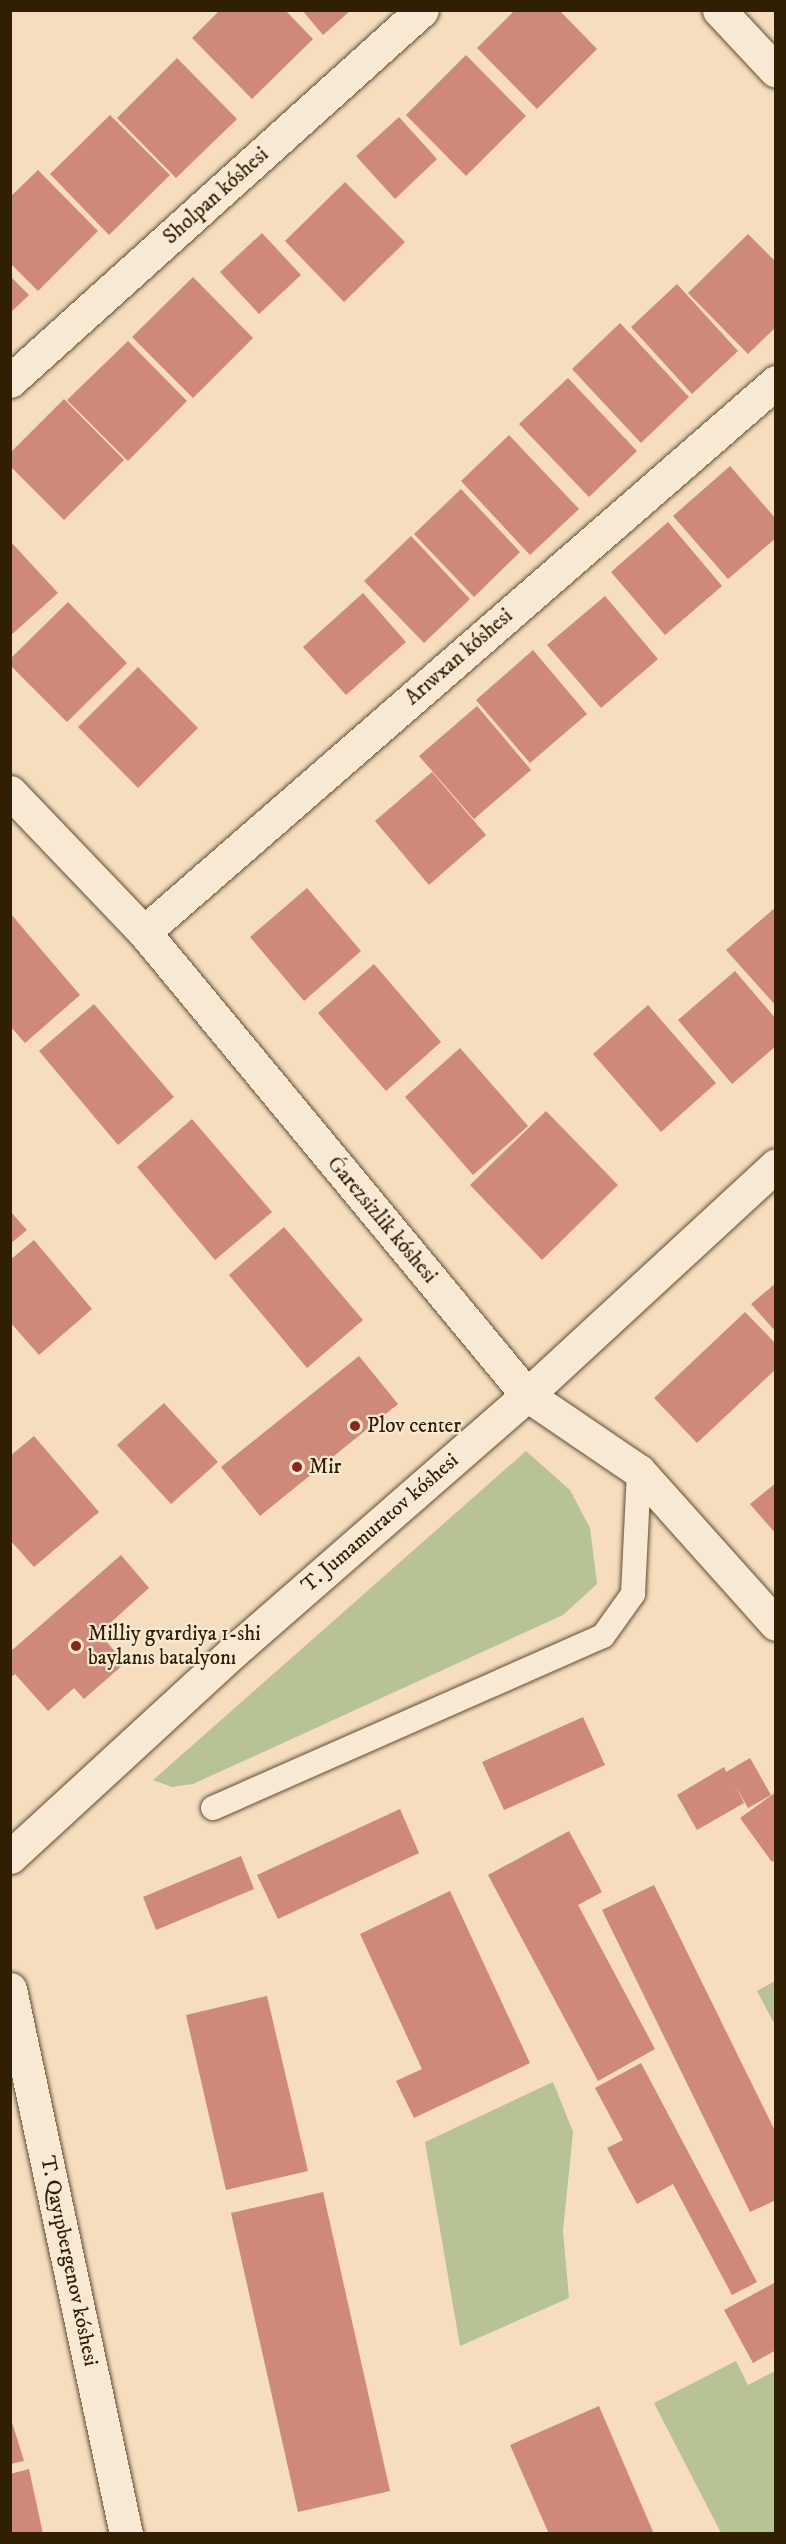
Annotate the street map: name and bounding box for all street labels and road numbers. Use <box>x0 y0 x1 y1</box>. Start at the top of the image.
street label: Sholpan kóshesi <box>158 142 274 250</box>
street label: Arıwxan kóshesi <box>400 603 518 711</box>
street label: Ǵarezsizlik kóshesi <box>322 1152 442 1288</box>
street label: T. Jumamuratov kóshesi <box>296 1448 464 1598</box>
street label: T. Qayıpbergenov kóshesi <box>34 2154 104 2368</box>

